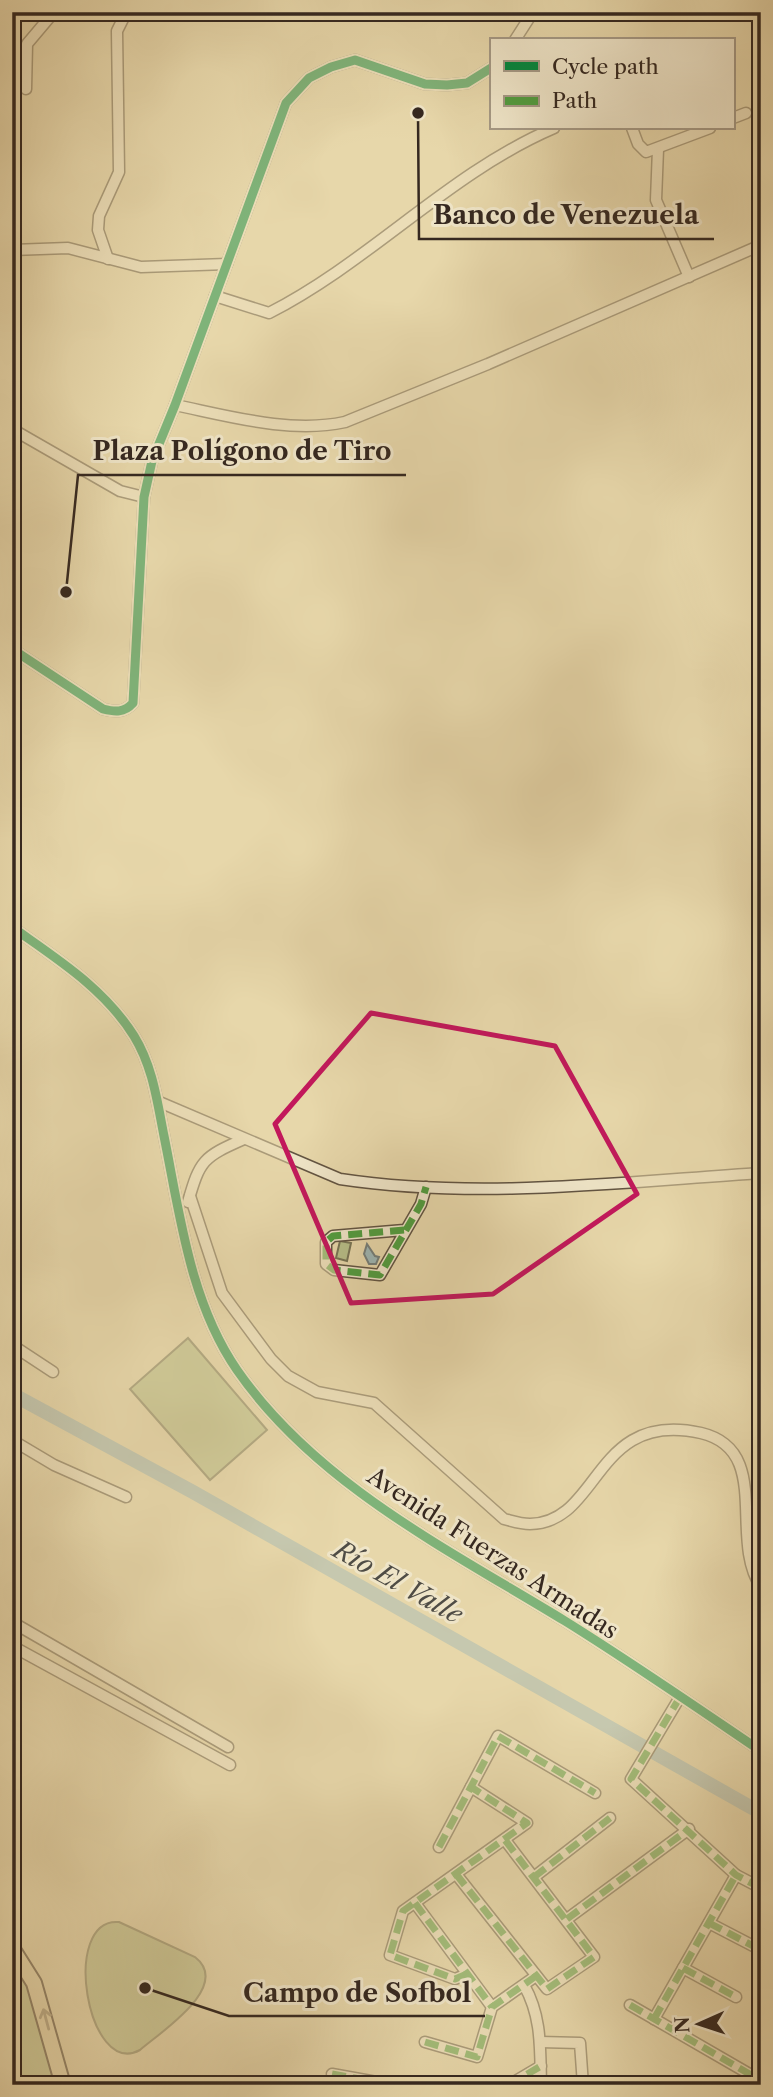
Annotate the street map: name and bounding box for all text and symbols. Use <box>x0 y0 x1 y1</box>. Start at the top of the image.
legend <box>490 38 734 130</box>
text: Cycle path <box>552 54 659 79</box>
text: Path <box>552 88 597 113</box>
callout: Banco de Venezuela <box>419 192 714 239</box>
text: Banco de Venezuela <box>433 199 700 231</box>
callout: Plaza Polígono de Tiro <box>78 428 406 475</box>
text: Plaza Polígono de Tiro <box>93 435 391 467</box>
street label: Avenida Fuerzas Armadas <box>361 1460 624 1645</box>
water label: Río El Valle <box>326 1533 469 1631</box>
callout: Campo de Sofbol <box>229 1969 485 2016</box>
text: Campo de Sofbol <box>243 1977 471 2009</box>
north arrow <box>664 1988 734 2058</box>
one-way arrow <box>39 2008 52 2030</box>
text: N <box>671 2016 694 2034</box>

